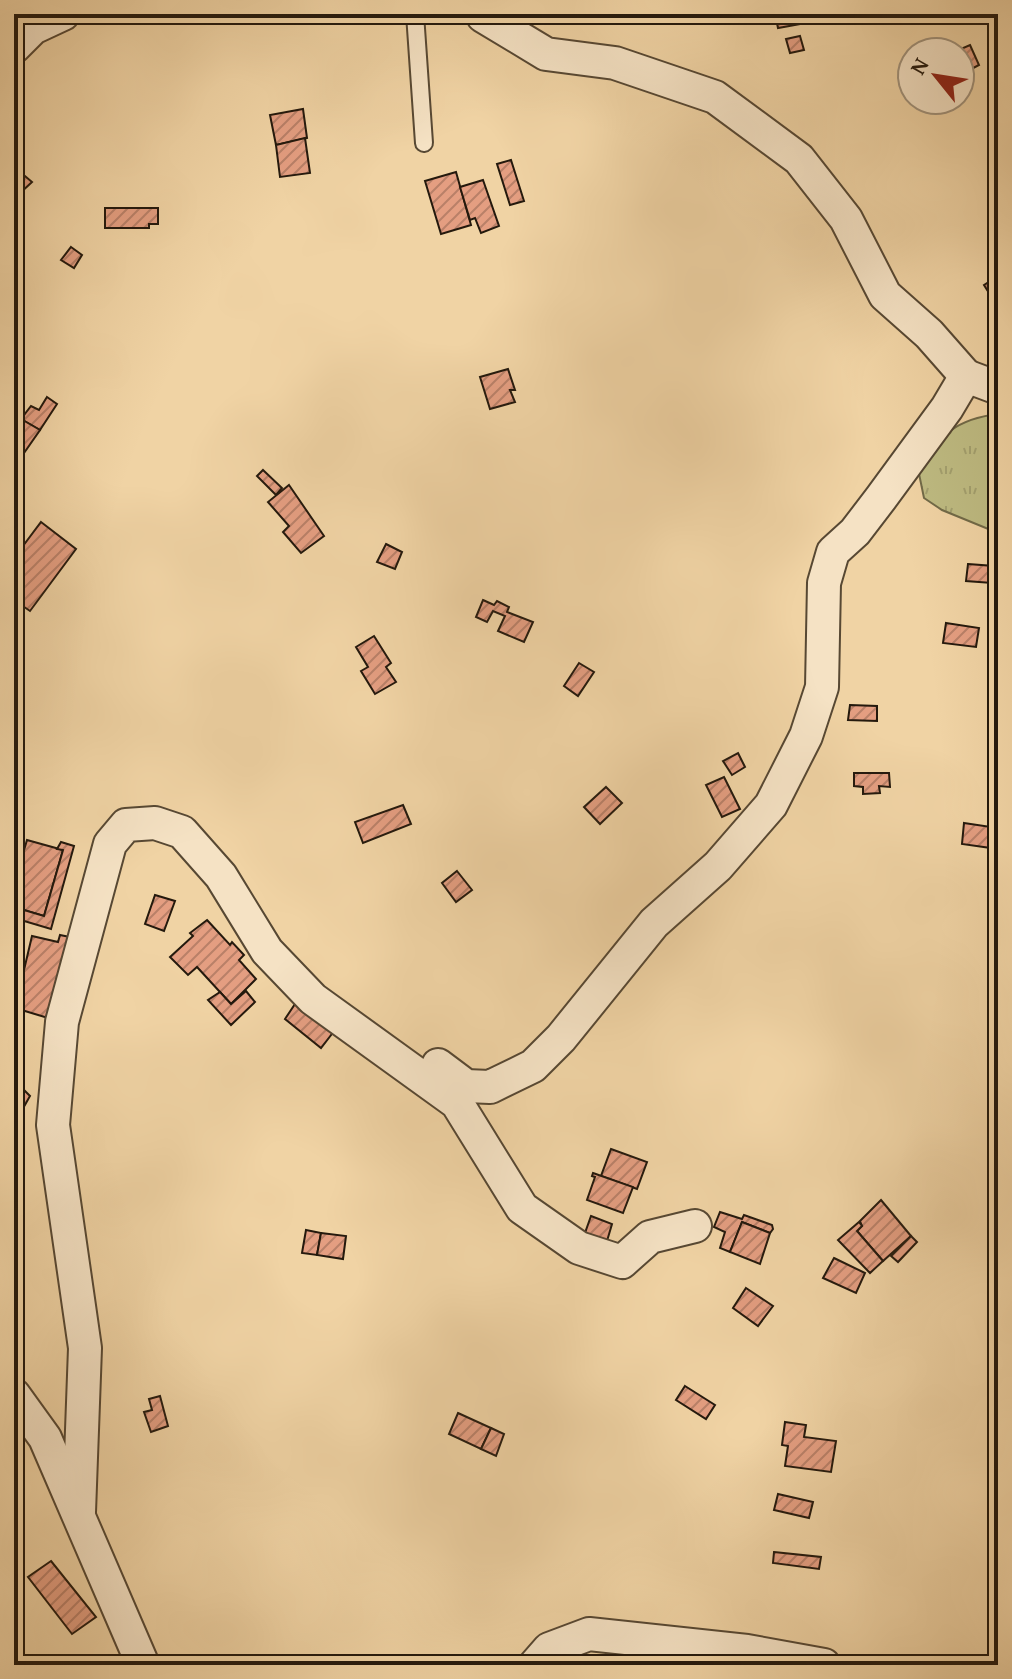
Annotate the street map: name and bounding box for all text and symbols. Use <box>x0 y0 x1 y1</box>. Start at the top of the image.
north arrow <box>896 36 976 116</box>
text: N <box>901 51 936 80</box>

